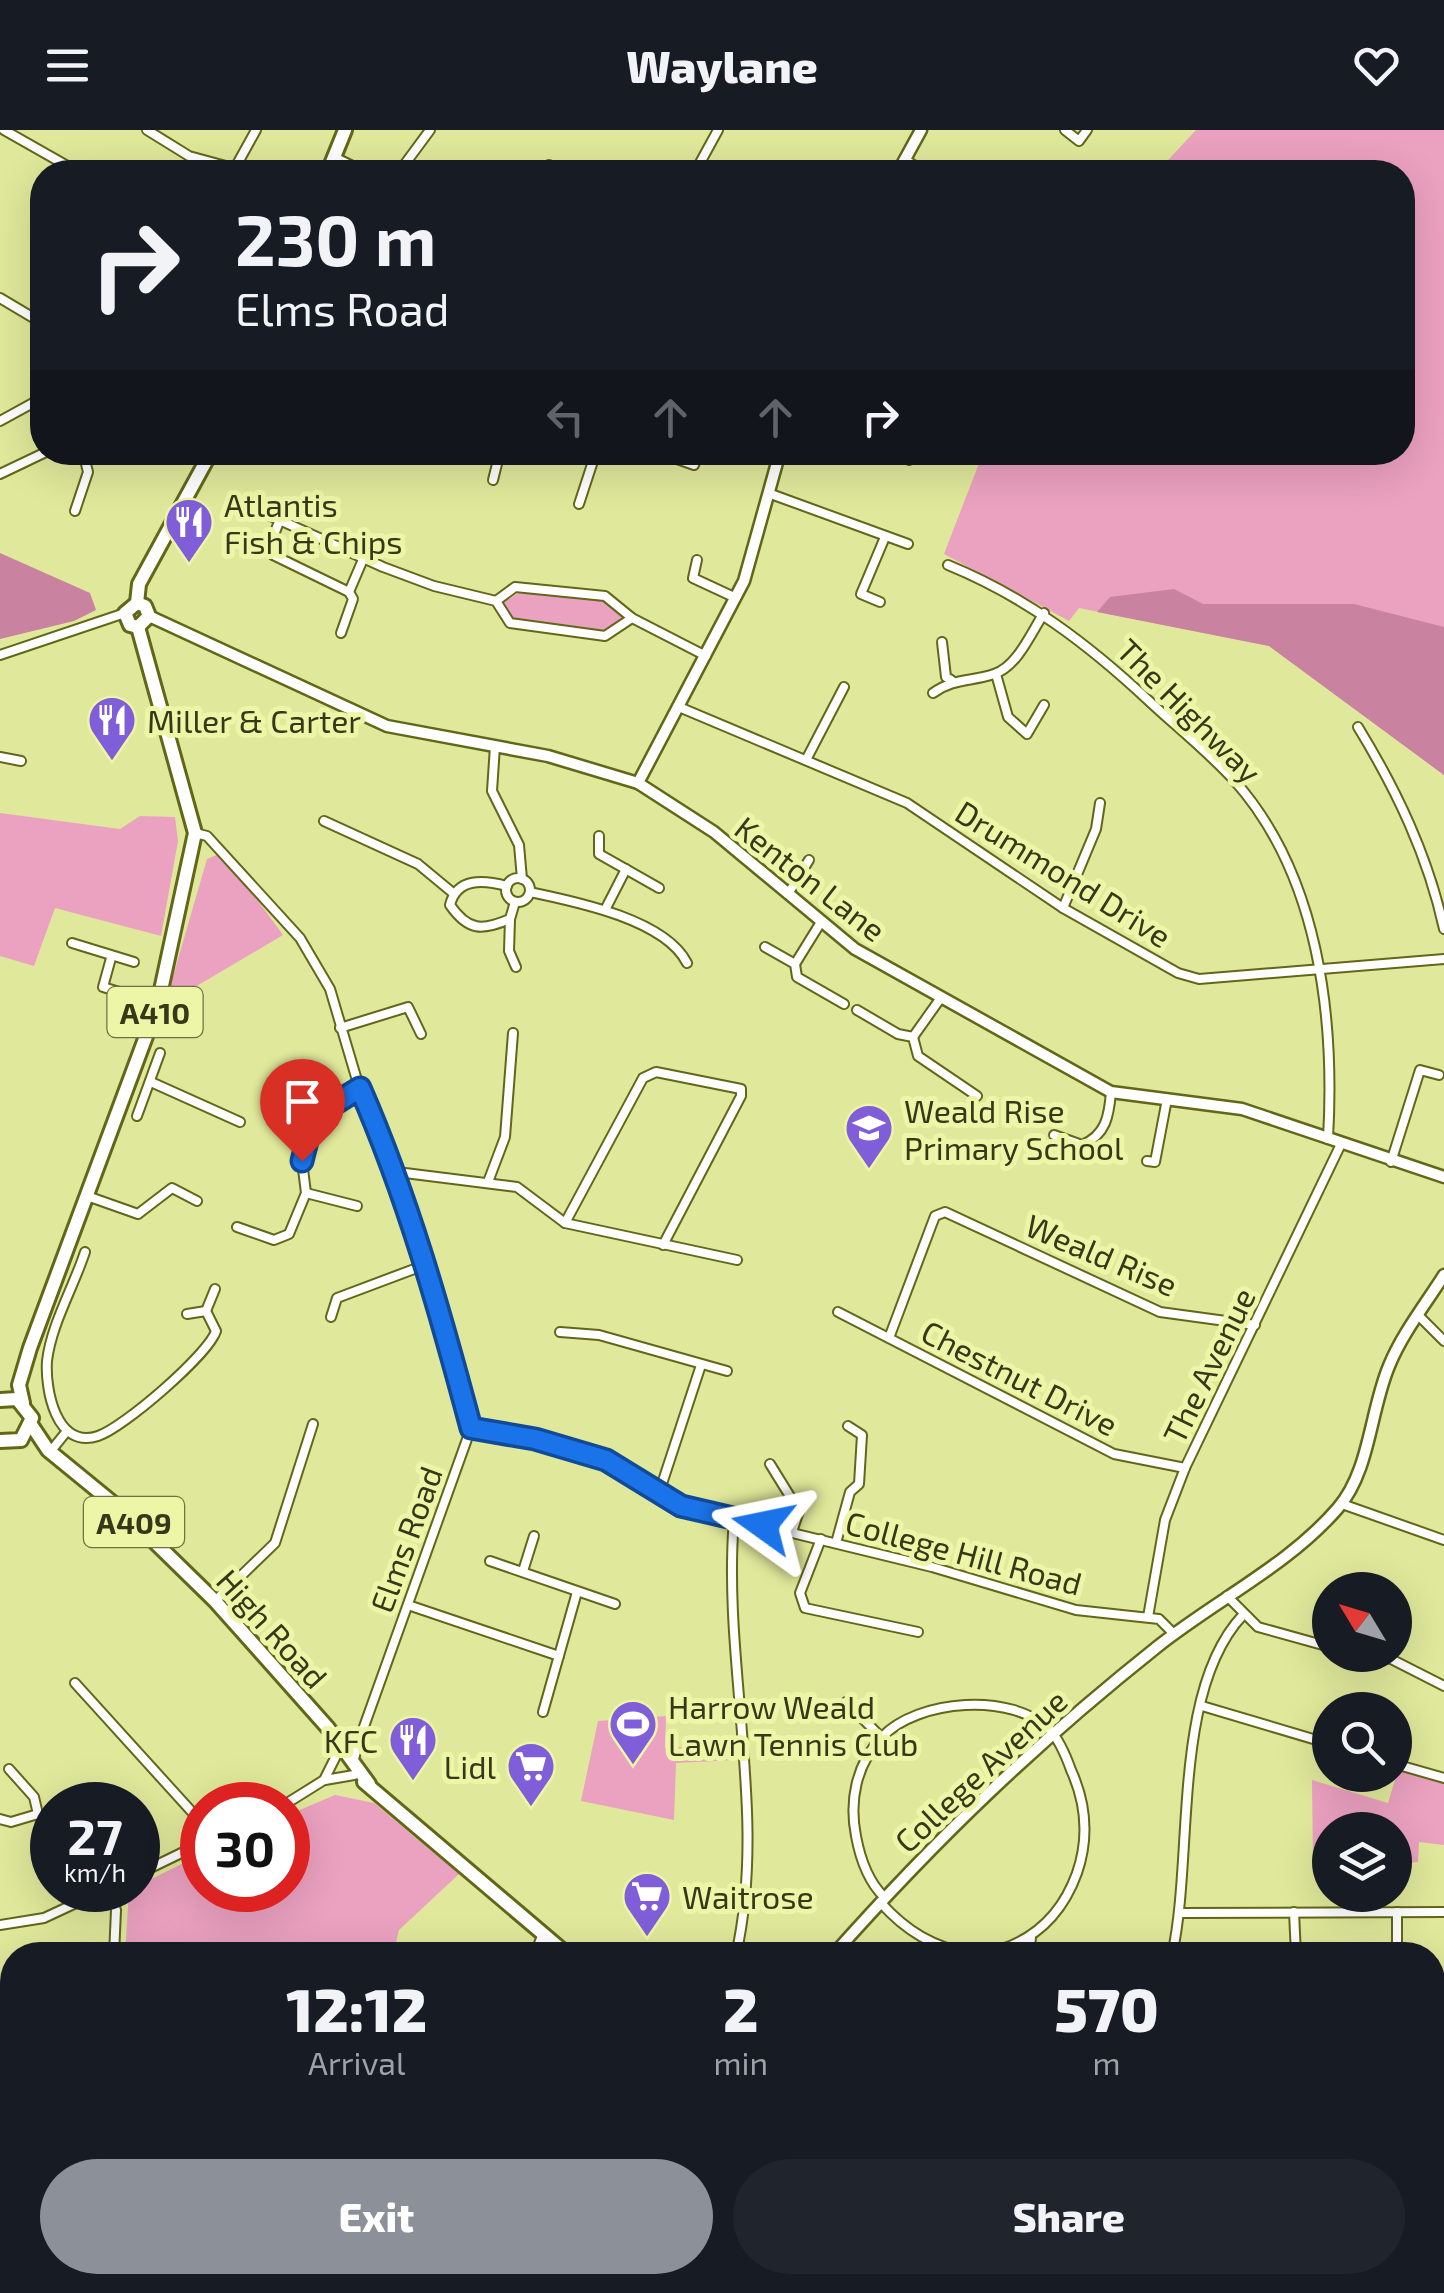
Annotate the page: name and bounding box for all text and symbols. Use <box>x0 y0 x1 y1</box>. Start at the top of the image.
icon: menu <box>40 38 95 93</box>
text: Waylane <box>626 38 818 92</box>
icon: heart <box>1349 38 1404 93</box>
text: 230 m <box>235 196 436 280</box>
icon: right <box>70 200 200 330</box>
text: Elms Road <box>235 281 450 335</box>
icon: left <box>538 390 593 445</box>
icon: ahead <box>643 390 698 445</box>
icon: ahead <box>748 390 803 445</box>
icon: right <box>853 390 908 445</box>
place label: Atlantis Fish & Chips <box>224 485 403 560</box>
restaurant icon: Atlantis Fish & Chips <box>163 496 215 564</box>
street label: The Highway <box>1110 630 1270 790</box>
restaurant icon: Miller & Carter <box>86 694 138 762</box>
place label: Miller & Carter <box>147 701 361 739</box>
street label: Drummond Drive <box>949 792 1179 954</box>
street label: Kenton Lane <box>728 808 894 948</box>
road number: A410 <box>108 987 202 1037</box>
pin <box>260 1059 345 1162</box>
icon: arrive <box>275 1074 330 1129</box>
place label: Weald Rise Primary School <box>904 1091 1124 1166</box>
school or university icon: Weald Rise Primary School <box>843 1102 895 1170</box>
street label: Weald Rise <box>1021 1205 1183 1303</box>
street label: The Avenue <box>1154 1281 1262 1449</box>
street label: Chestnut Drive <box>916 1311 1124 1443</box>
street label: Elms Road <box>361 1461 449 1617</box>
position arrow <box>711 1473 815 1577</box>
road number: A409 <box>84 1497 184 1547</box>
street label: College Hill Road <box>842 1502 1086 1602</box>
street label: High Road <box>210 1561 336 1695</box>
north arrow <box>1312 1572 1412 1672</box>
map controls <box>1312 1572 1412 1912</box>
street label: College Avenue <box>886 1681 1074 1859</box>
place label: Harrow Weald Lawn Tennis Club <box>668 1687 918 1762</box>
button: search <box>1312 1692 1412 1792</box>
sports icon: Harrow Weald Lawn Tennis Club <box>607 1698 659 1766</box>
restaurant icon: KFC <box>387 1714 439 1782</box>
place label: KFC <box>324 1721 378 1759</box>
supermarket icon: Lidl <box>505 1740 557 1808</box>
place label: Lidl <box>444 1747 496 1785</box>
speed limit sign: 30 <box>180 1782 310 1912</box>
text: 27 <box>67 1805 123 1865</box>
button: layers <box>1312 1812 1412 1912</box>
text: km/h <box>64 1857 126 1887</box>
supermarket icon: Waitrose <box>621 1870 673 1938</box>
place label: Waitrose <box>682 1877 814 1915</box>
text: 12:12 <box>286 1972 427 2044</box>
text: 2 <box>723 1972 758 2044</box>
text: 570 <box>1054 1972 1159 2044</box>
text: Arrival <box>308 2043 405 2081</box>
text: min <box>713 2043 768 2081</box>
text: m <box>1092 2043 1121 2081</box>
button: Exit <box>40 2159 713 2274</box>
button: Share <box>733 2159 1405 2274</box>

